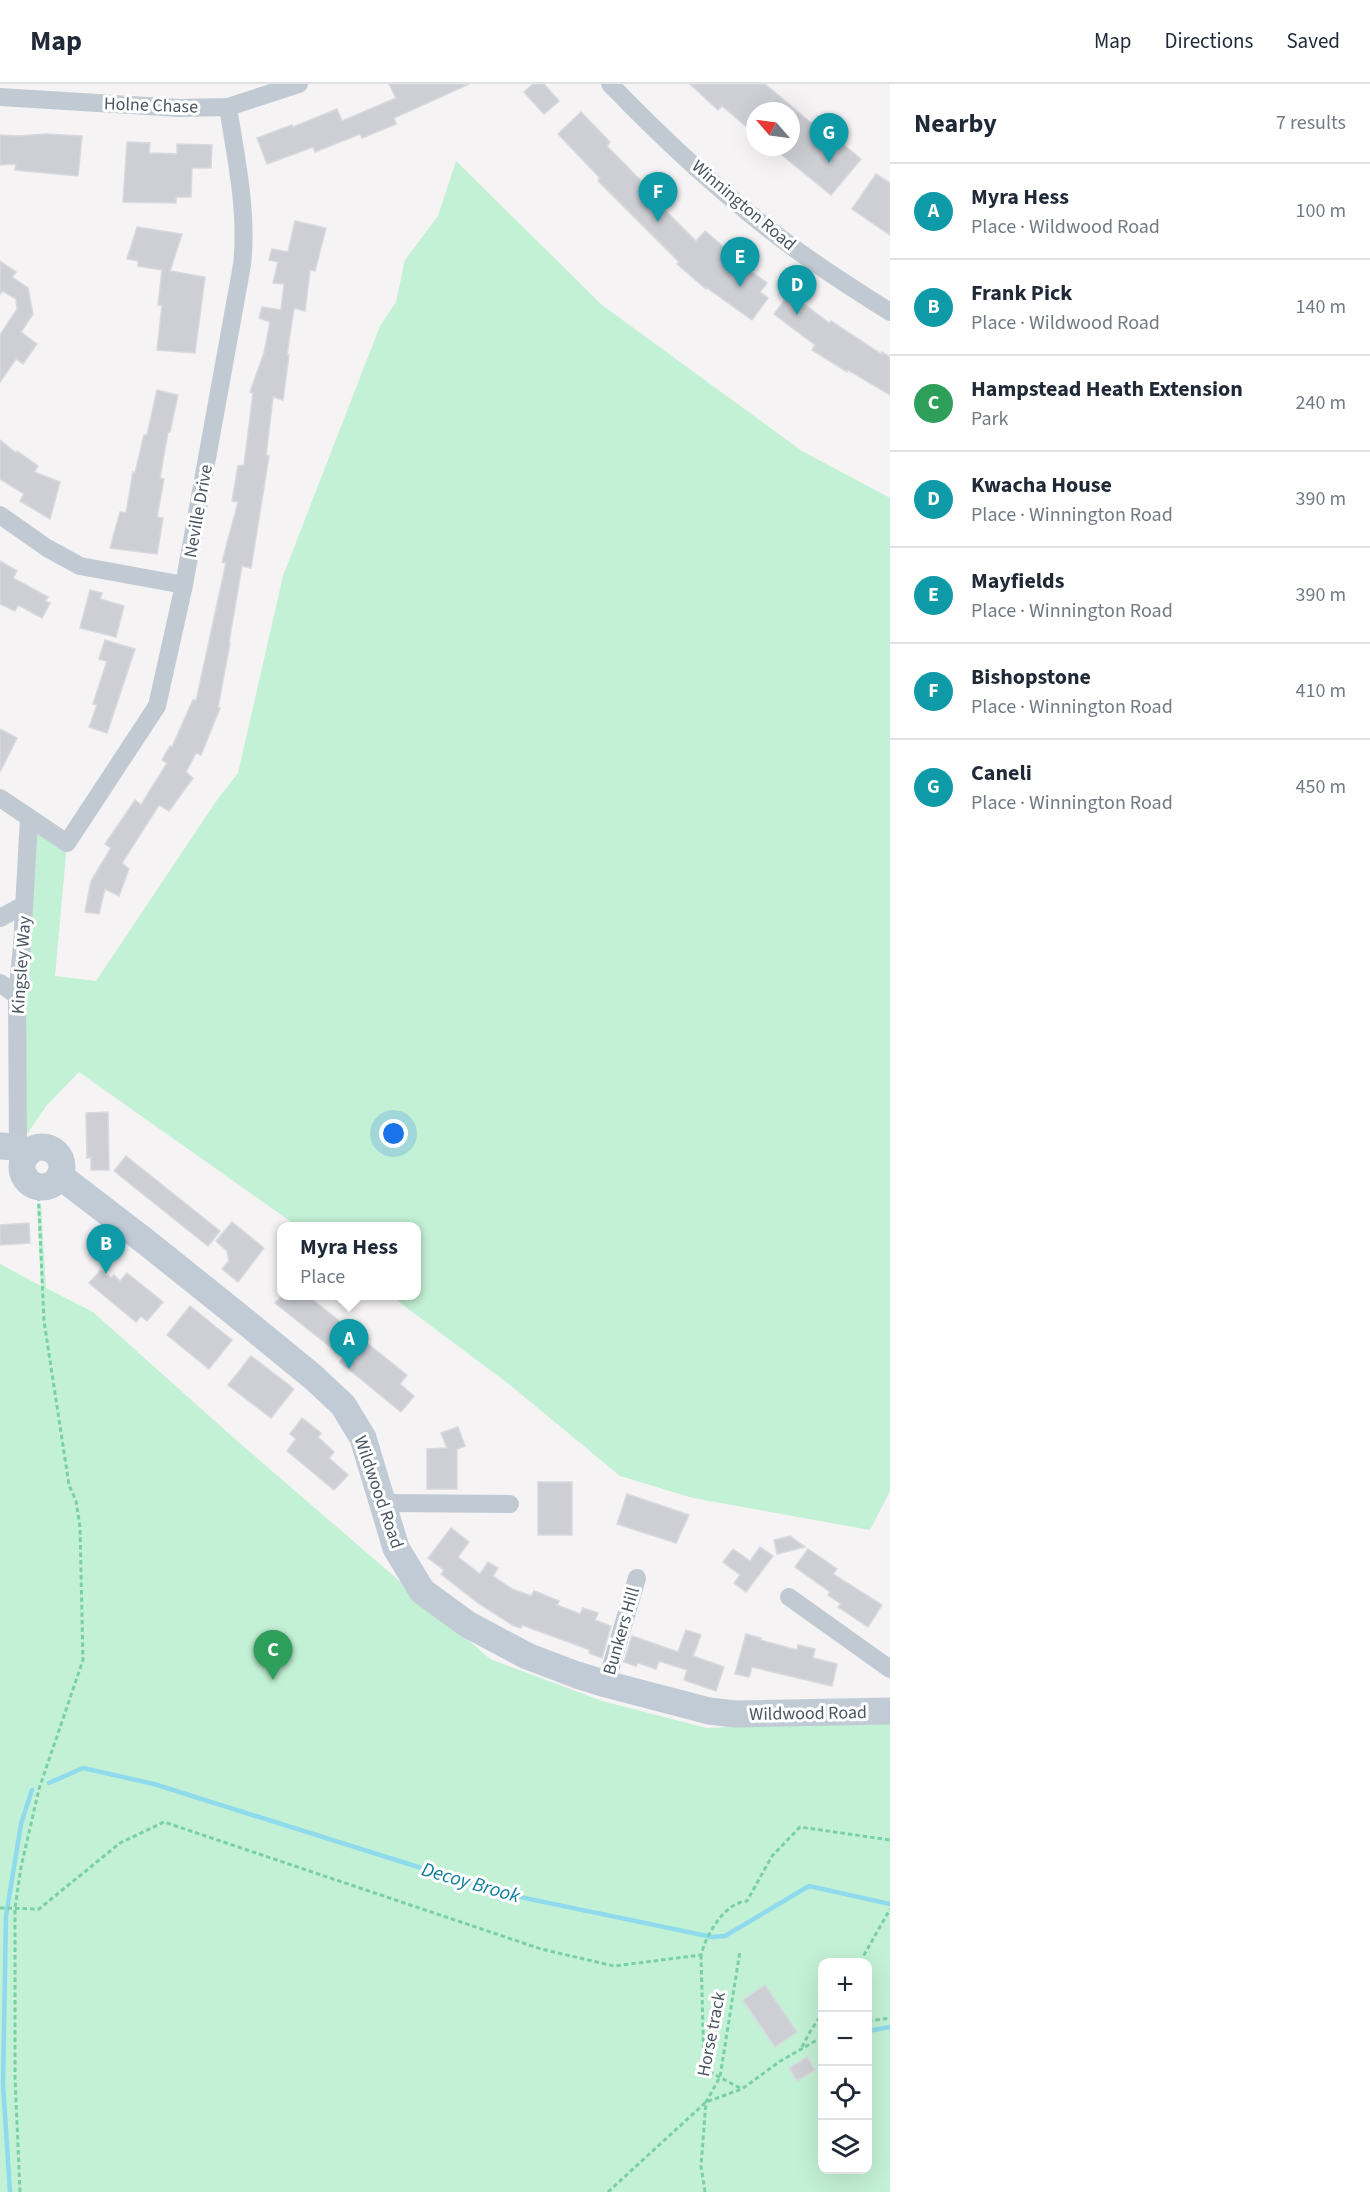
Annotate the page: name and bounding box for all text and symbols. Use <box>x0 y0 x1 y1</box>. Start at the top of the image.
text: Map <box>30 21 82 61</box>
text: Map <box>1094 26 1132 56</box>
text: Directions <box>1165 26 1253 56</box>
text: Saved <box>1286 26 1340 56</box>
street label: Holne Chase <box>104 91 198 120</box>
north arrow <box>746 102 800 156</box>
text: Nearby <box>914 105 997 142</box>
text: 7 results <box>1276 109 1346 137</box>
pin: G <box>810 113 848 163</box>
street label: Winnington Road <box>686 154 801 257</box>
pin: F <box>638 172 678 222</box>
text: Myra Hess <box>971 181 1069 213</box>
text: A <box>928 197 939 225</box>
text: 100 m <box>1296 197 1346 225</box>
text: Place · Wildwood Road <box>971 213 1160 241</box>
pin: E <box>720 238 760 287</box>
pin: D <box>778 266 816 315</box>
text: Frank Pick <box>971 277 1072 309</box>
text: B <box>927 293 940 321</box>
text: 140 m <box>1296 293 1346 321</box>
text: Place · Wildwood Road <box>971 309 1160 337</box>
text: Hampstead Heath Extension <box>971 373 1243 405</box>
text: C <box>928 389 939 417</box>
text: 240 m <box>1296 389 1346 417</box>
text: Park <box>971 405 1008 433</box>
street label: Neville Drive <box>178 462 219 560</box>
text: Kwacha House <box>971 469 1112 501</box>
text: D <box>927 485 940 513</box>
text: 390 m <box>1296 485 1346 513</box>
text: Place · Winnington Road <box>971 501 1173 529</box>
text: Mayfields <box>971 565 1064 597</box>
text: E <box>928 581 939 609</box>
text: 390 m <box>1296 581 1346 609</box>
text: Place · Winnington Road <box>971 597 1173 625</box>
text: Bishopstone <box>971 661 1091 693</box>
text: F <box>928 677 939 705</box>
text: 410 m <box>1296 677 1346 705</box>
text: Place · Winnington Road <box>971 693 1173 721</box>
text: Caneli <box>971 757 1032 789</box>
text: G <box>927 773 940 801</box>
text: 450 m <box>1296 773 1346 801</box>
text: Place · Winnington Road <box>971 789 1173 817</box>
street label: Kingsley Way <box>6 915 37 1015</box>
your location <box>379 1119 408 1148</box>
popup <box>277 1222 421 1300</box>
pin: B <box>86 1224 126 1274</box>
text: Myra Hess <box>300 1231 398 1263</box>
text: Place <box>300 1263 345 1291</box>
pin: A <box>330 1320 368 1369</box>
street label: Wildwood Road <box>348 1432 410 1552</box>
street label: Bunkers Hill <box>597 1584 646 1678</box>
pin: C <box>254 1630 292 1680</box>
street label: Wildwood Road <box>749 1700 867 1727</box>
water label: Decoy Brook <box>418 1856 524 1910</box>
map controls <box>818 1958 872 2174</box>
button: + <box>818 1958 872 2012</box>
street label: Horse track <box>691 1989 732 2079</box>
button: − <box>818 2012 872 2066</box>
button: locate <box>818 2066 872 2120</box>
button: layers <box>818 2120 872 2174</box>

